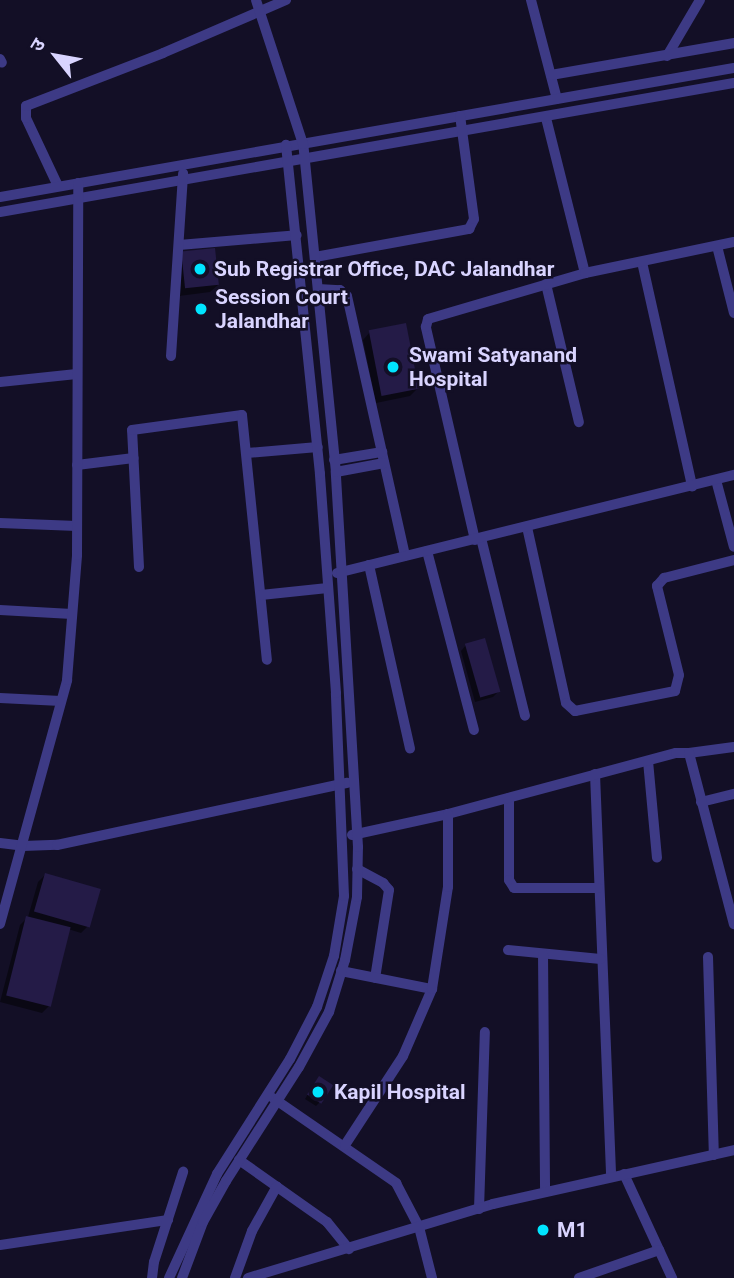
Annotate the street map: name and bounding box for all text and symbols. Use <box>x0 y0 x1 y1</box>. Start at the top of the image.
north arrow <box>21 21 91 91</box>
text: उ <box>25 34 50 56</box>
place label: Sub Registrar Office, DAC Jalandhar <box>214 256 555 282</box>
marker: Sub Registrar Office, DAC Jalandhar <box>192 261 208 277</box>
place label: Session Court Jalandhar <box>215 284 348 334</box>
marker: Session Court Jalandhar <box>193 301 209 317</box>
place label: Swami Satyanand Hospital <box>409 342 577 392</box>
marker: Swami Satyanand Hospital <box>383 357 403 377</box>
place label: Kapil Hospital <box>334 1079 465 1105</box>
marker: Kapil Hospital <box>308 1082 328 1102</box>
place label: M1 <box>557 1217 587 1243</box>
marker: M1 <box>535 1222 551 1238</box>

